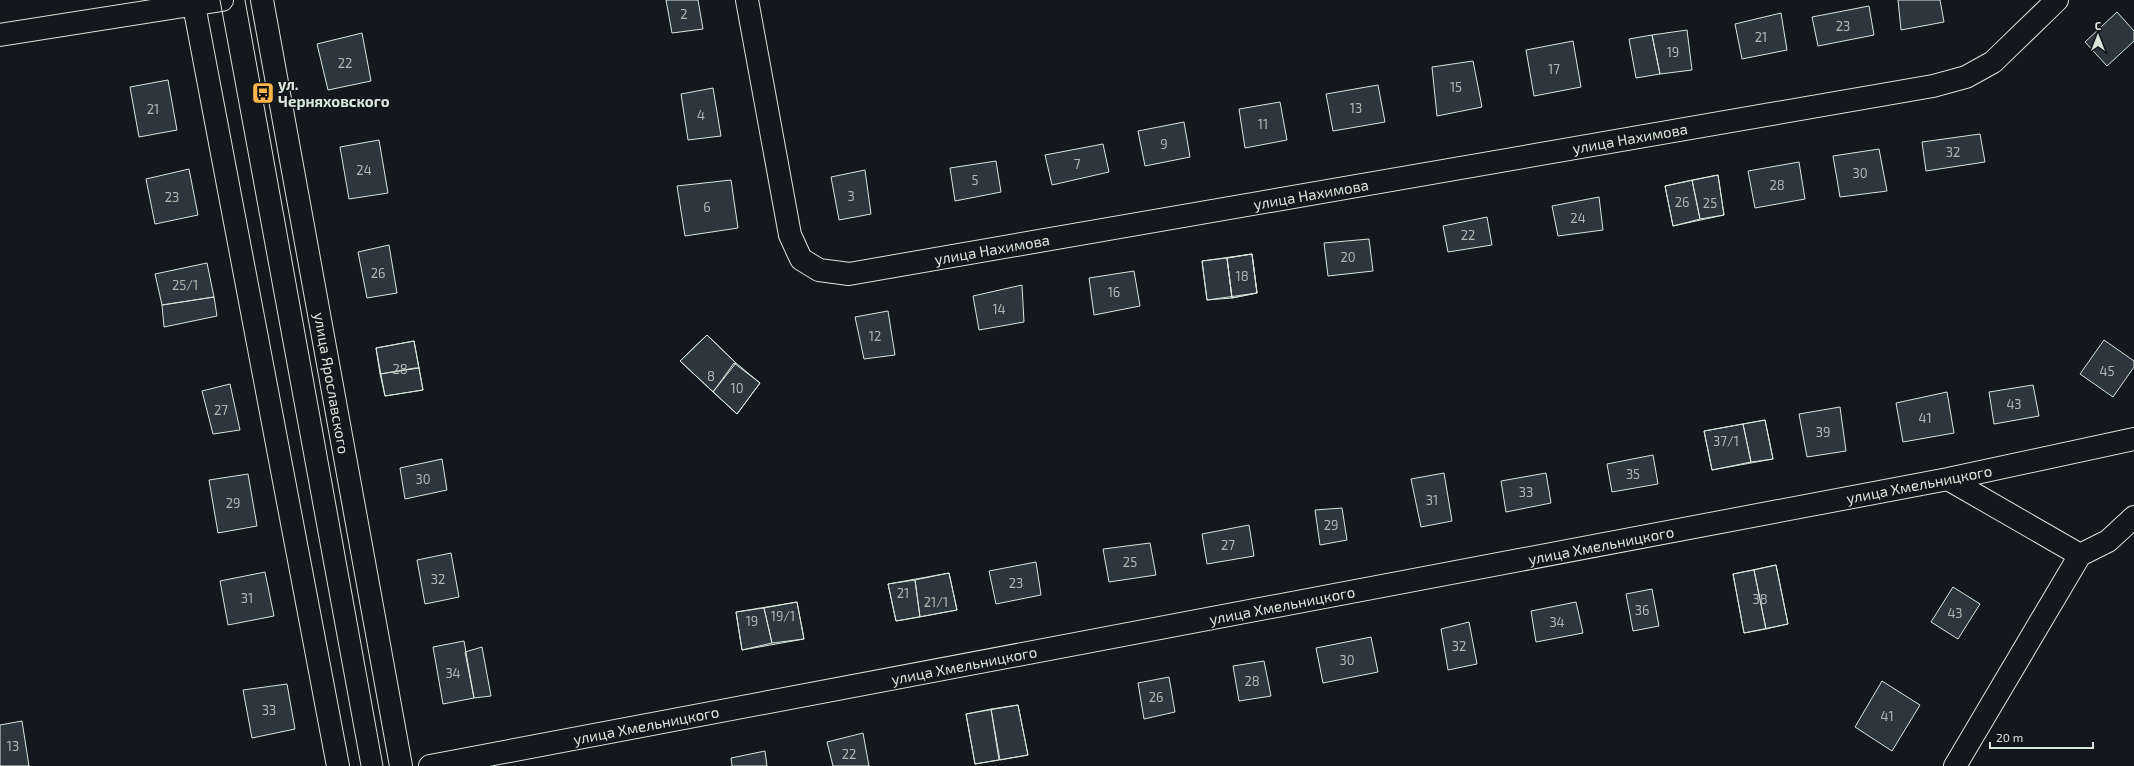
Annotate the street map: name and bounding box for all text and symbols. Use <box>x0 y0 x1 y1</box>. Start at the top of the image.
house number: 2 <box>680 6 688 22</box>
north arrow <box>2078 16 2118 56</box>
house number: 23 <box>1836 18 1850 34</box>
text: С <box>2095 19 2102 32</box>
house number: 21 <box>1755 29 1767 45</box>
house number: 19 <box>1667 44 1679 60</box>
house number: 22 <box>338 55 352 71</box>
house number: 17 <box>1548 61 1560 77</box>
place label: ул. Черняховского <box>278 75 390 110</box>
house number: 15 <box>1450 79 1462 95</box>
bus stop icon: ул. Черняховского <box>250 80 276 106</box>
house number: 13 <box>1350 100 1362 116</box>
house number: 21 <box>147 101 159 117</box>
house number: 4 <box>697 107 705 123</box>
house number: 11 <box>1258 116 1268 132</box>
street label: улица Нахимова <box>1571 119 1689 158</box>
house number: 9 <box>1160 136 1168 152</box>
house number: 32 <box>1946 144 1960 160</box>
house number: 7 <box>1074 156 1081 172</box>
house number: 24 <box>356 162 372 178</box>
house number: 30 <box>1852 165 1868 181</box>
house number: 5 <box>972 172 979 188</box>
street label: улица Нахимова <box>1252 175 1370 214</box>
house number: 28 <box>1769 177 1785 193</box>
house number: 3 <box>847 188 855 204</box>
house number: 23 <box>165 189 179 205</box>
house number: 26 <box>1675 194 1689 210</box>
house number: 25 <box>1703 195 1717 211</box>
house number: 6 <box>703 199 711 215</box>
house number: 24 <box>1570 210 1586 226</box>
house number: 22 <box>1461 227 1475 243</box>
street label: улица Нахимова <box>933 230 1051 269</box>
house number: 20 <box>1340 249 1356 265</box>
house number: 26 <box>371 265 385 281</box>
house number: 18 <box>1235 268 1249 284</box>
house number: 25/1 <box>172 277 198 293</box>
house number: 16 <box>1108 284 1120 300</box>
house number: 14 <box>992 301 1006 317</box>
street label: улица Ярославского <box>310 311 353 455</box>
house number: 12 <box>869 328 881 344</box>
house number: 28 <box>392 361 408 377</box>
house number: 45 <box>2100 363 2115 379</box>
house number: 8 <box>707 368 715 384</box>
house number: 10 <box>730 380 744 396</box>
house number: 43 <box>2006 396 2022 412</box>
house number: 27 <box>214 402 228 418</box>
house number: 41 <box>1918 410 1932 426</box>
house number: 39 <box>1816 424 1830 440</box>
house number: 37/1 <box>1713 433 1739 449</box>
street label: улица Хмельницкого <box>1845 461 1994 508</box>
house number: 35 <box>1626 466 1640 482</box>
house number: 30 <box>415 471 431 487</box>
house number: 33 <box>1519 484 1533 500</box>
house number: 31 <box>1426 492 1438 508</box>
house number: 29 <box>226 495 240 511</box>
house number: 29 <box>1324 517 1338 533</box>
street label: улица Хмельницкого <box>1527 522 1676 569</box>
house number: 27 <box>1221 537 1235 553</box>
house number: 25 <box>1123 554 1137 570</box>
house number: 32 <box>431 571 445 587</box>
house number: 23 <box>1009 575 1023 591</box>
street label: улица Хмельницкого <box>1208 582 1357 629</box>
house number: 21 <box>897 585 909 601</box>
house number: 31 <box>241 590 253 606</box>
house number: 38 <box>1752 591 1768 607</box>
house number: 21/1 <box>924 594 948 610</box>
house number: 36 <box>1635 602 1649 618</box>
house number: 43 <box>1947 605 1963 621</box>
house number: 19/1 <box>771 608 795 624</box>
house number: 19 <box>746 613 758 629</box>
house number: 34 <box>1549 614 1565 630</box>
house number: 32 <box>1452 638 1466 654</box>
street label: улица Хмельницкого <box>890 642 1039 689</box>
house number: 30 <box>1339 652 1355 668</box>
house number: 34 <box>445 665 461 681</box>
house number: 28 <box>1244 673 1260 689</box>
house number: 26 <box>1149 689 1163 705</box>
house number: 33 <box>262 702 276 718</box>
street label: улица Хмельницкого <box>572 702 721 749</box>
house number: 41 <box>1880 708 1894 724</box>
scale bar <box>1990 724 2093 750</box>
text: 20 m <box>1996 730 2023 744</box>
house number: 13 <box>7 738 19 754</box>
house number: 22 <box>842 746 856 762</box>

